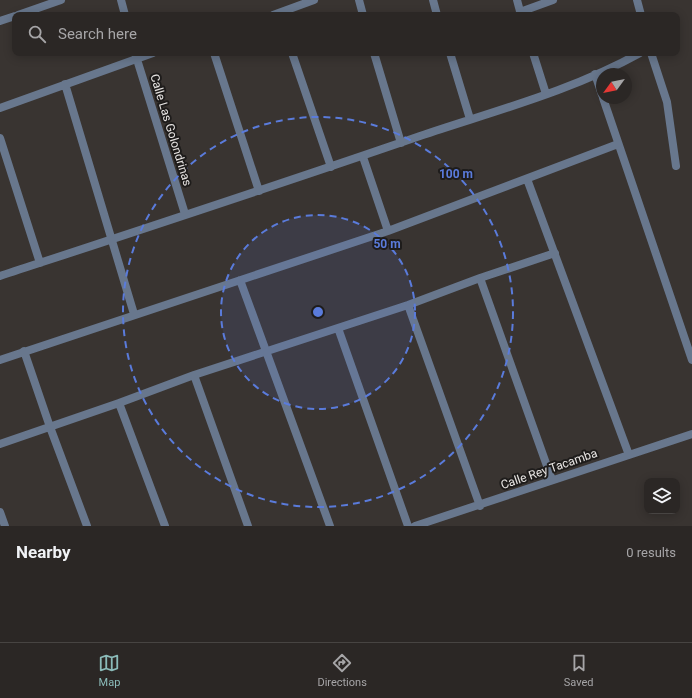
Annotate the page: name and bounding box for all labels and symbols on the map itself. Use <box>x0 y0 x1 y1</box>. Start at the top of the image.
north arrow <box>596 68 632 104</box>
street label: Calle Las Golondrinas <box>147 72 195 188</box>
text: 100 m <box>439 167 473 181</box>
text: 50 m <box>373 237 401 251</box>
centre of rings <box>311 305 325 319</box>
street label: Calle Rey Tacamba <box>499 446 599 492</box>

